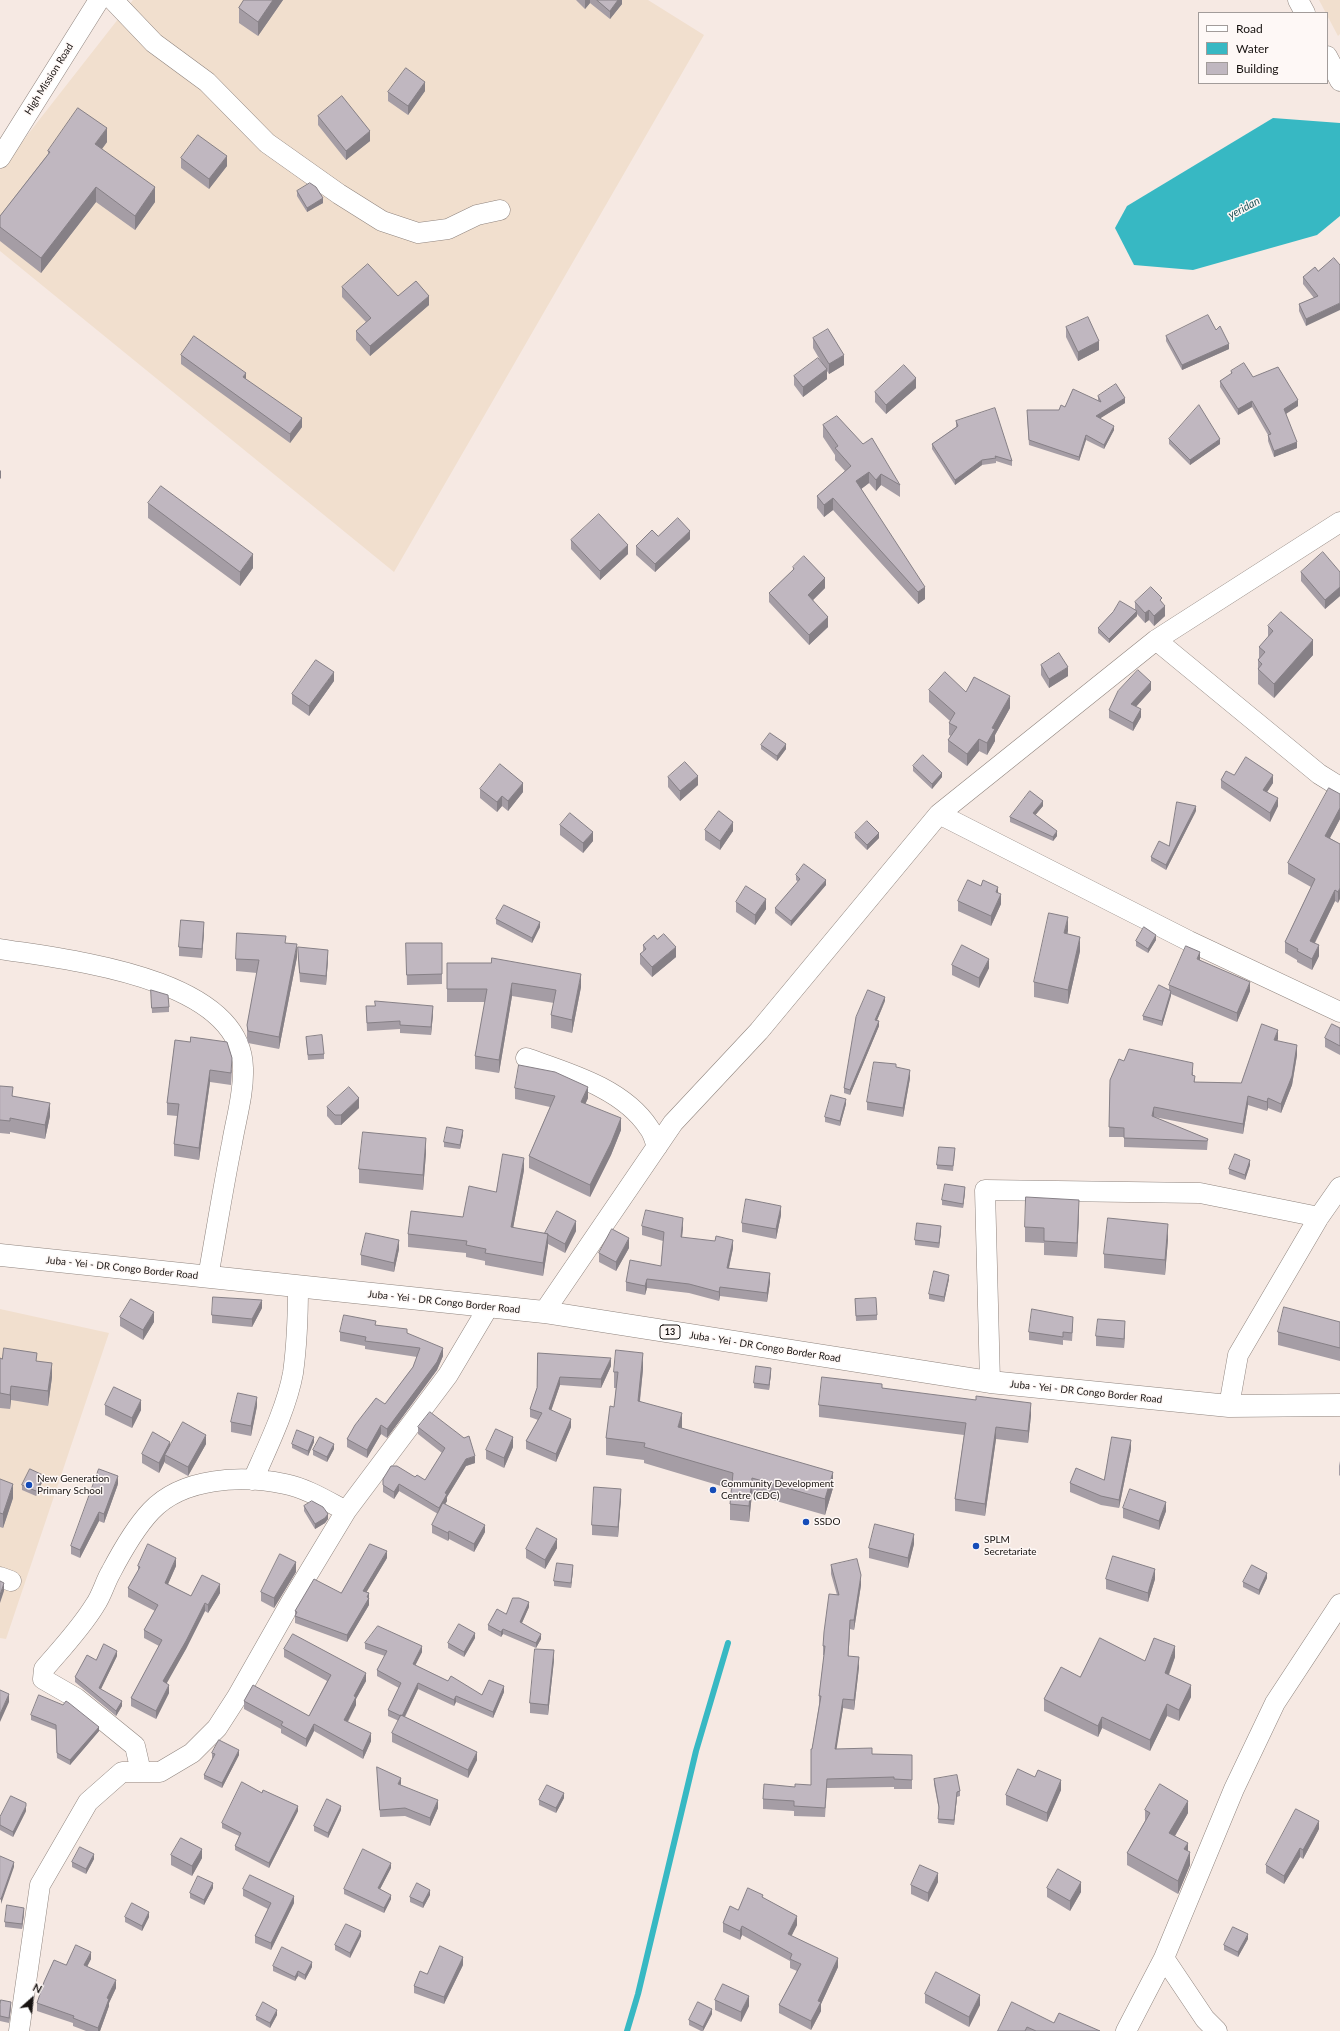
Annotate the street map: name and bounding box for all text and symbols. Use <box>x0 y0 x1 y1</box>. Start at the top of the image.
legend <box>1198 12 1328 84</box>
text: Road <box>1236 21 1263 36</box>
street label: High Mission Road <box>22 41 76 117</box>
text: Water <box>1236 41 1269 56</box>
text: Building <box>1236 61 1279 76</box>
water label: yeridan <box>1226 194 1262 222</box>
street label: Juba - Yei - DR Congo Border Road <box>45 1254 199 1282</box>
street label: Juba - Yei - DR Congo Border Road <box>367 1288 521 1316</box>
road number: 13 <box>660 1325 680 1339</box>
street label: Juba - Yei - DR Congo Border Road <box>688 1329 842 1365</box>
street label: Juba - Yei - DR Congo Border Road <box>1009 1378 1163 1406</box>
place label: New Generation Primary School <box>37 1473 109 1496</box>
place label: Community Development Centre (CDC) <box>721 1478 834 1502</box>
marker: New Generation Primary School <box>24 1480 34 1490</box>
marker: Community Development Centre (CDC) <box>708 1485 718 1495</box>
place label: SSDO <box>814 1516 840 1528</box>
marker: SSDO <box>801 1517 811 1527</box>
place label: SPLM Secretariate <box>984 1534 1036 1558</box>
marker: SPLM Secretariate <box>971 1541 981 1551</box>
north arrow <box>12 1979 52 2019</box>
text: N <box>31 1980 44 1996</box>

